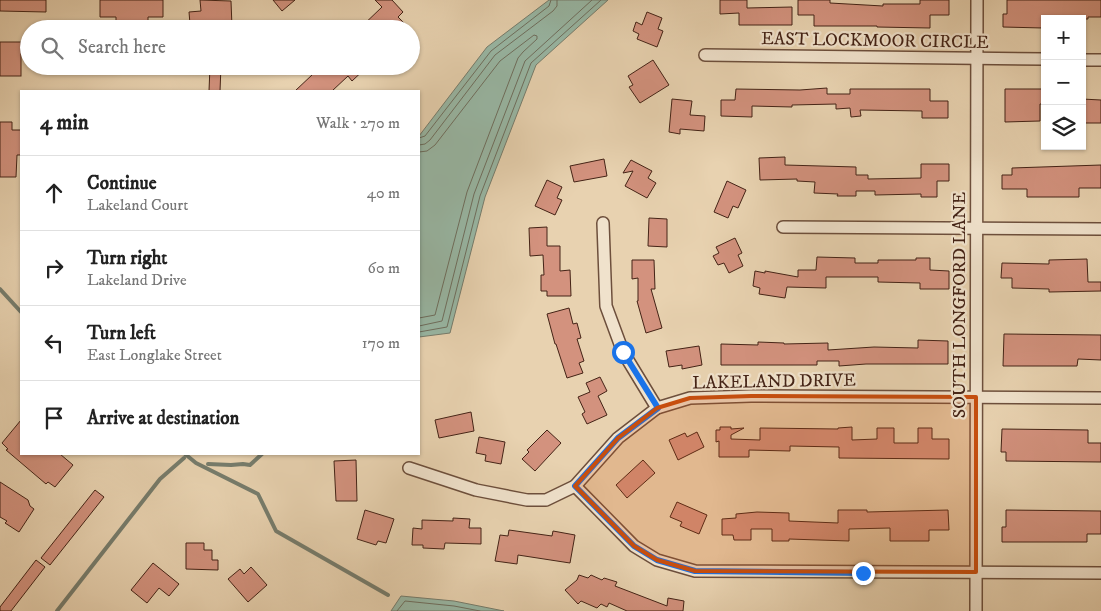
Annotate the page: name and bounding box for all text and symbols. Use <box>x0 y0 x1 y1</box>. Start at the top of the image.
map controls <box>1041 15 1086 150</box>
button: + <box>1041 15 1086 60</box>
search box <box>20 20 420 75</box>
street label: EAST LOCKMOOR CIRCLE <box>761 28 989 54</box>
icon: search <box>38 34 66 62</box>
text: Search here <box>78 36 166 59</box>
button: − <box>1041 60 1086 105</box>
button: layers <box>1041 105 1086 150</box>
text: 4 min <box>40 110 89 136</box>
text: Walk · 270 m <box>316 113 400 133</box>
text: Continue <box>87 172 157 195</box>
icon: ahead <box>40 179 68 207</box>
text: 40 m <box>367 183 400 203</box>
street label: SOUTH LONGFORD LANE <box>949 192 971 418</box>
text: Lakeland Court <box>87 195 188 215</box>
text: Turn right <box>87 247 167 270</box>
icon: right <box>40 254 68 282</box>
text: 60 m <box>368 258 400 278</box>
text: Lakeland Drive <box>87 270 187 290</box>
text: Turn left <box>87 322 156 345</box>
icon: left <box>40 329 68 357</box>
text: 170 m <box>362 333 400 353</box>
route start <box>612 341 635 364</box>
text: East Longlake Street <box>87 345 222 365</box>
street label: LAKELAND DRIVE <box>692 370 856 394</box>
icon: arrive <box>40 404 68 432</box>
text: Arrive at destination <box>87 407 239 430</box>
route end <box>852 562 875 585</box>

